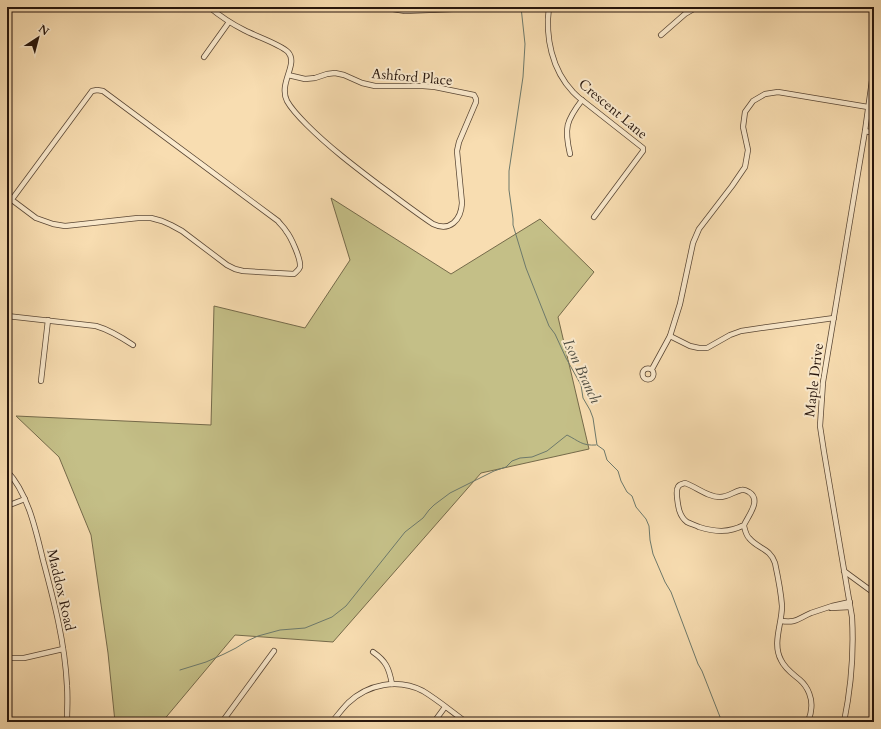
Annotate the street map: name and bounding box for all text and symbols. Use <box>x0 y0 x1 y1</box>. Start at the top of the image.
north arrow <box>18 18 58 58</box>
text: N <box>35 21 52 39</box>
street label: Ashford Place <box>371 64 453 90</box>
street label: Crescent Lane <box>574 75 652 143</box>
water label: Ison Branch <box>558 336 606 407</box>
street label: Maple Drive <box>800 342 828 418</box>
street label: Maddox Road <box>42 547 80 633</box>

